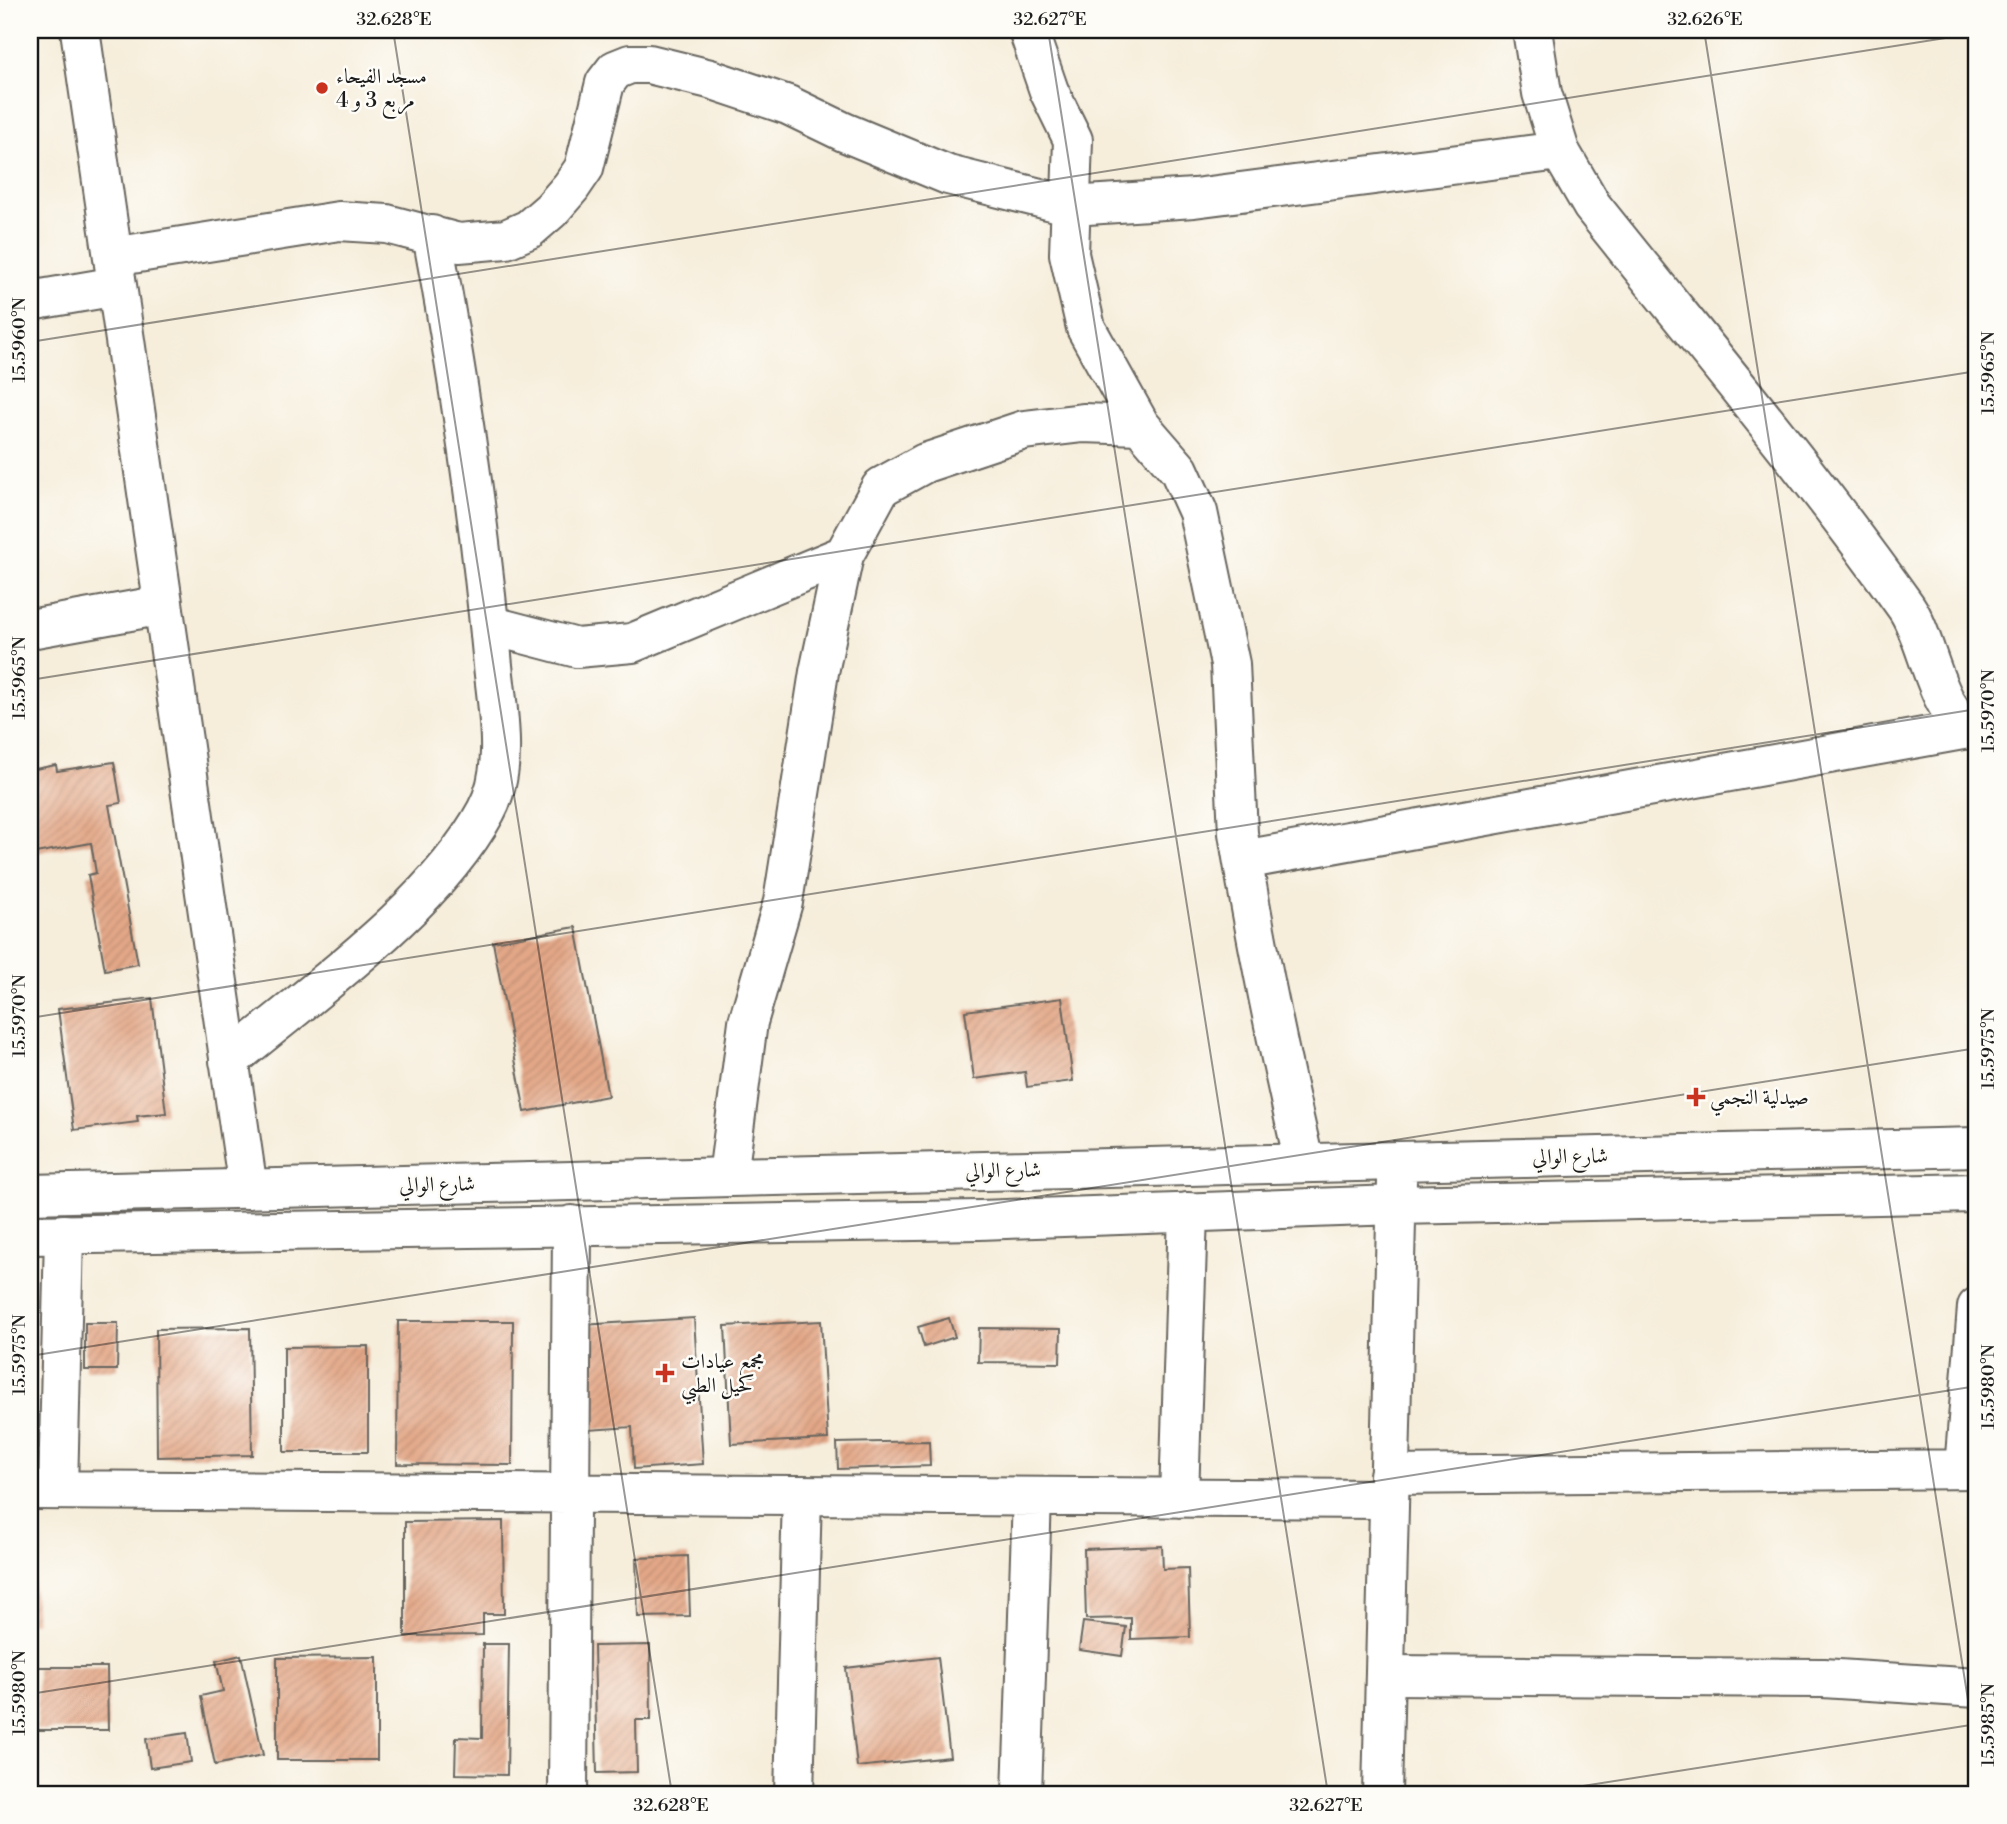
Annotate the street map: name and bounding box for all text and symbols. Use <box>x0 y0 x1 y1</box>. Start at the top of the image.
text: 32.628°E <box>356 8 432 31</box>
text: 32.627°E <box>1013 8 1087 31</box>
text: 32.626°E <box>1667 8 1743 31</box>
place label: مسجد الفيحاء مربع 3 و 4 <box>336 64 427 119</box>
marker: مسجد الفيحاء مربع 3 و 4 <box>314 80 330 96</box>
text: 15.5960°N <box>8 297 31 383</box>
text: 15.5965°N <box>1977 331 2000 415</box>
text: 15.5965°N <box>8 636 31 720</box>
text: 15.5970°N <box>1977 669 2000 753</box>
text: 15.5970°N <box>8 974 31 1058</box>
text: 15.5975°N <box>1977 1008 2000 1090</box>
place label: صيدلية النجمي <box>1710 1085 1809 1117</box>
marker: صيدلية النجمي <box>1688 1089 1704 1105</box>
street label: شارع الوالي <box>1532 1143 1608 1175</box>
street label: شارع الوالي <box>965 1157 1041 1189</box>
street label: شارع الوالي <box>399 1171 475 1203</box>
text: 15.5975°N <box>8 1314 31 1396</box>
text: 15.5980°N <box>1977 1344 2000 1430</box>
place label: مجمع عيادات كحيل الطبي <box>681 1349 765 1405</box>
marker: مجمع عيادات كحيل الطبي <box>655 1363 675 1383</box>
text: 15.5980°N <box>8 1650 31 1736</box>
text: 15.5985°N <box>1977 1683 2000 1767</box>
text: 32.628°E <box>633 1794 709 1817</box>
text: 32.627°E <box>1289 1794 1363 1817</box>

